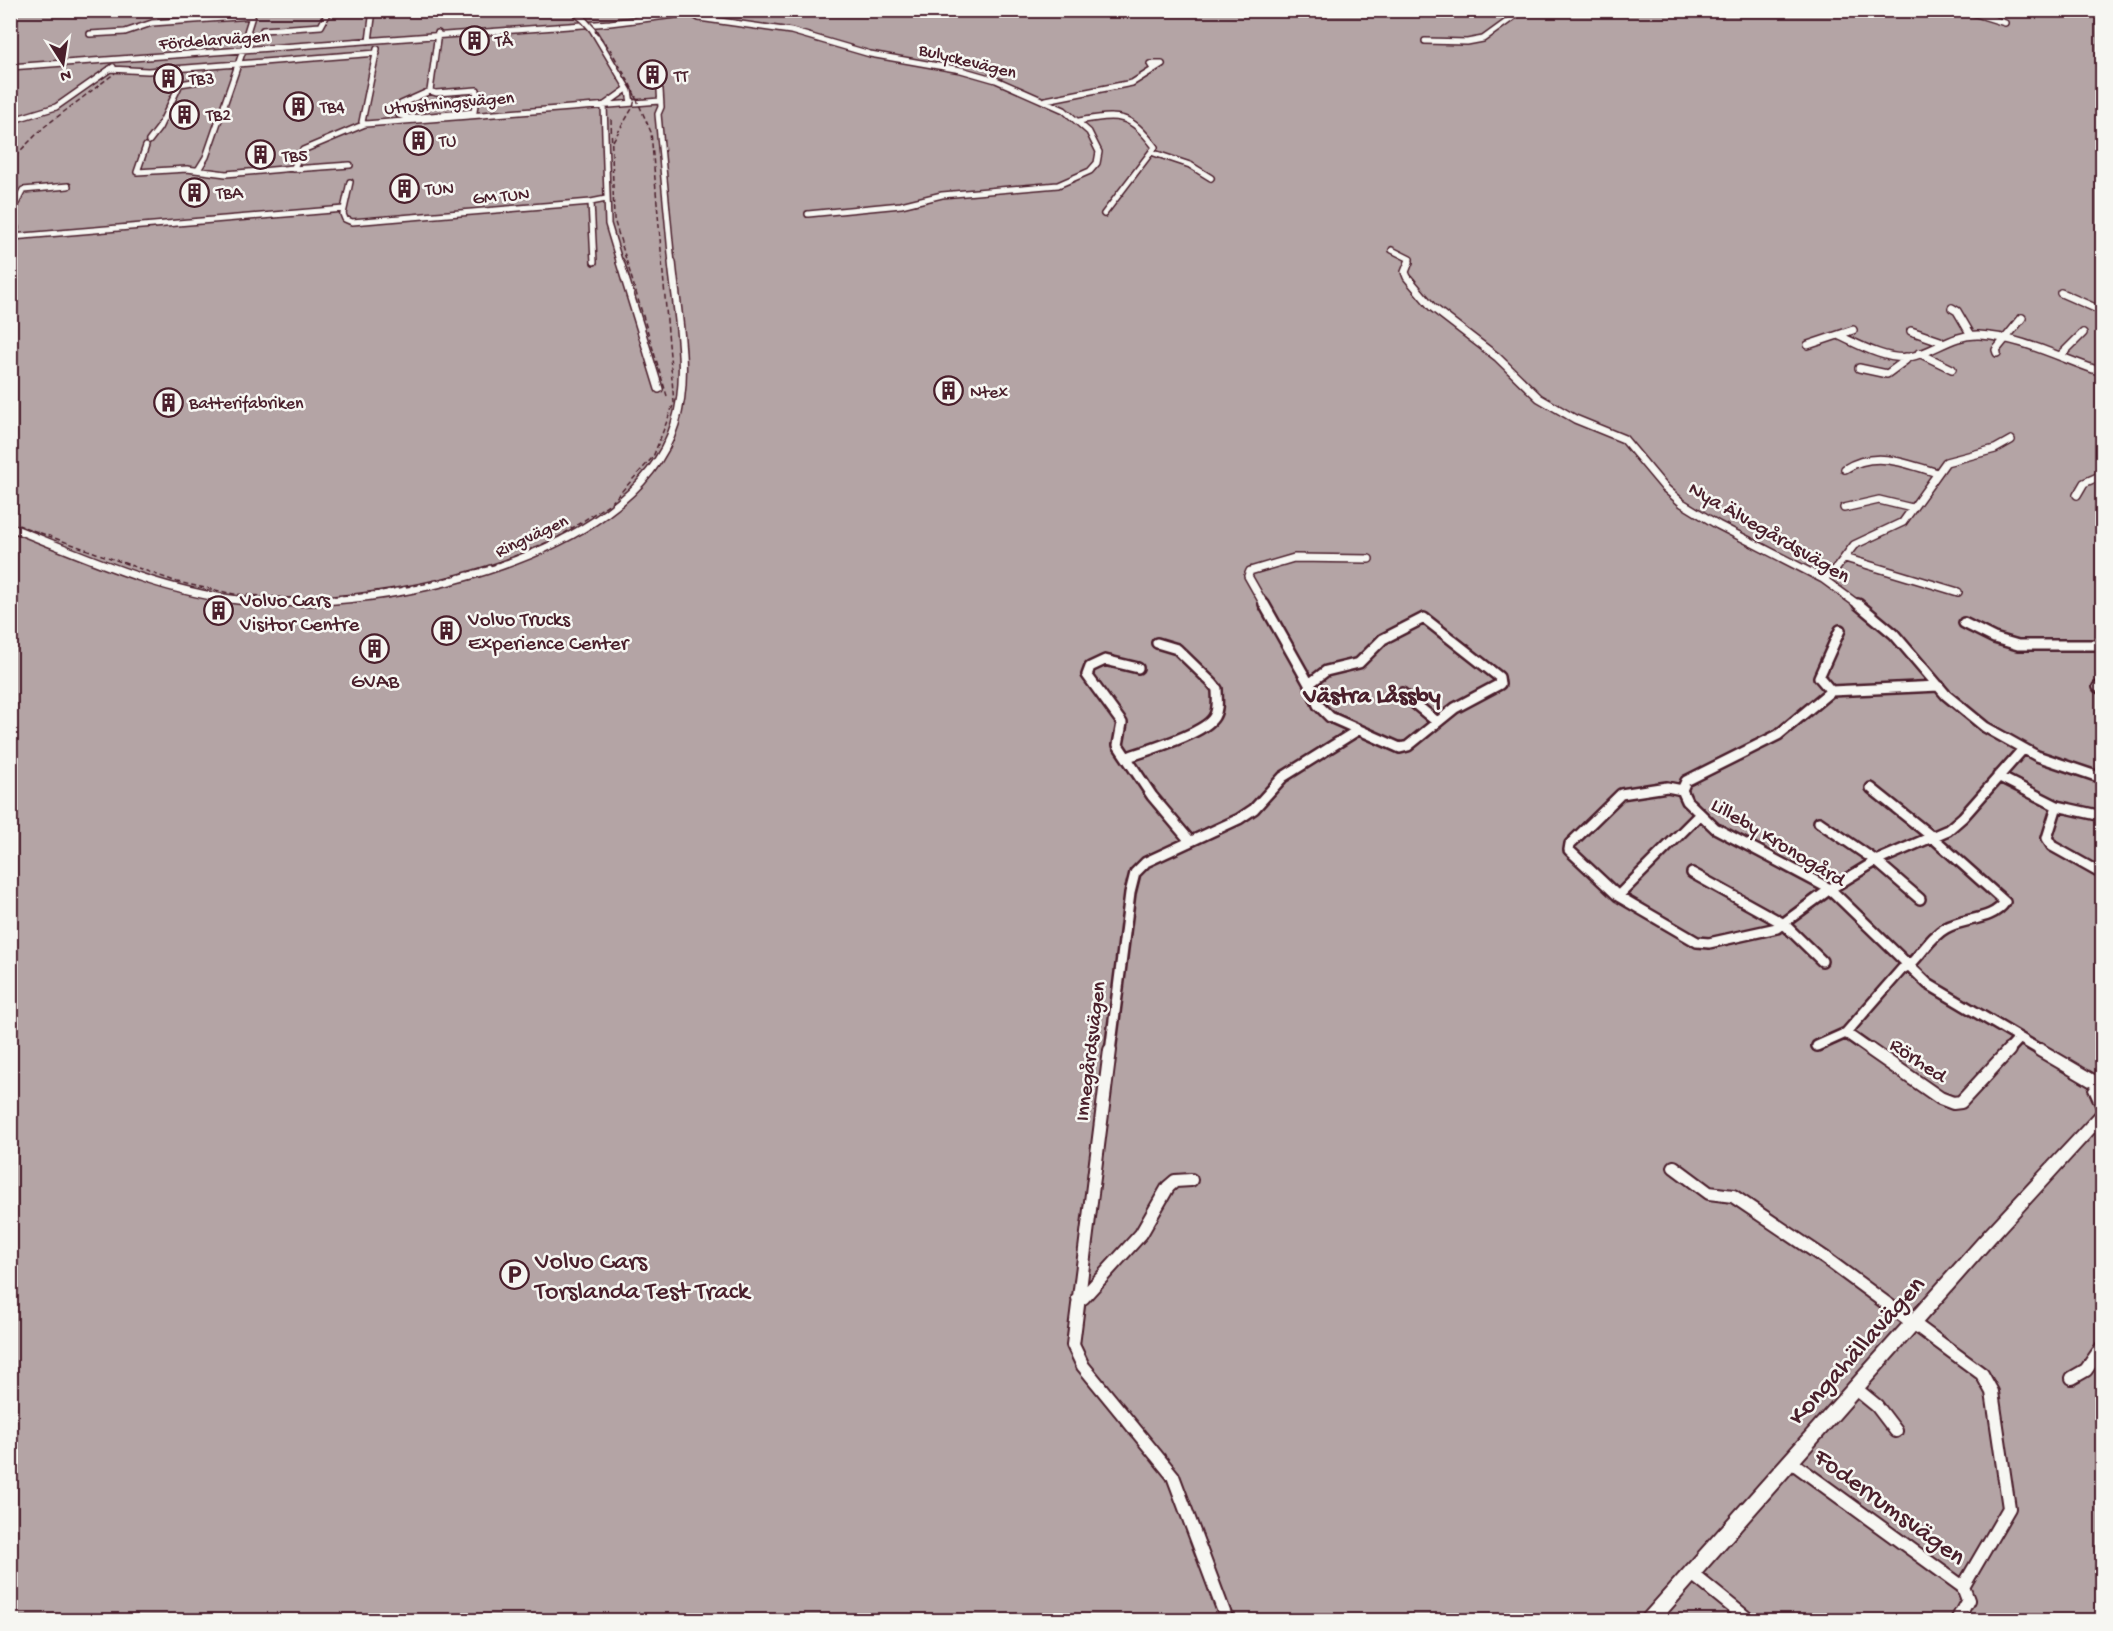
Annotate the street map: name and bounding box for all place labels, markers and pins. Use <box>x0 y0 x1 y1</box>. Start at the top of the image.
building icon: TÅ <box>458 24 490 56</box>
place label: TÅ <box>494 30 514 53</box>
building icon: TT <box>637 59 669 91</box>
building icon: TB3 <box>152 62 184 94</box>
place label: TT <box>673 67 689 88</box>
place label: TB3 <box>188 70 214 91</box>
building icon: TB4 <box>283 90 315 122</box>
building icon: TB2 <box>169 98 201 130</box>
place label: TB4 <box>319 98 345 119</box>
place label: TB2 <box>205 106 231 127</box>
building icon: TU <box>402 124 434 156</box>
place label: TU <box>438 132 456 153</box>
building icon: TB5 <box>245 139 277 171</box>
place label: TB5 <box>281 147 308 168</box>
building icon: TUN <box>388 172 420 204</box>
building icon: TBA <box>179 176 211 208</box>
place label: TUN <box>424 180 454 201</box>
place label: TBA <box>215 184 244 205</box>
building icon: Ntex <box>933 375 965 407</box>
place label: Ntex <box>970 383 1008 404</box>
building icon: Batterifabriken <box>152 386 184 418</box>
place label: Batterifabriken <box>188 394 304 415</box>
place label: Volvo Cars Visitor Centre <box>239 590 361 639</box>
building icon: Volvo Cars Visitor Centre <box>203 595 235 627</box>
place label: Volvo Trucks Experience Center <box>467 609 630 658</box>
building icon: Volvo Trucks Experience Center <box>431 614 463 646</box>
building icon: GVAB <box>359 633 391 665</box>
place label: GVAB <box>351 671 400 696</box>
place label: Volvo Cars Torslanda Test Track <box>533 1248 752 1309</box>
parking icon: Volvo Cars Torslanda Test Track <box>498 1258 530 1290</box>

